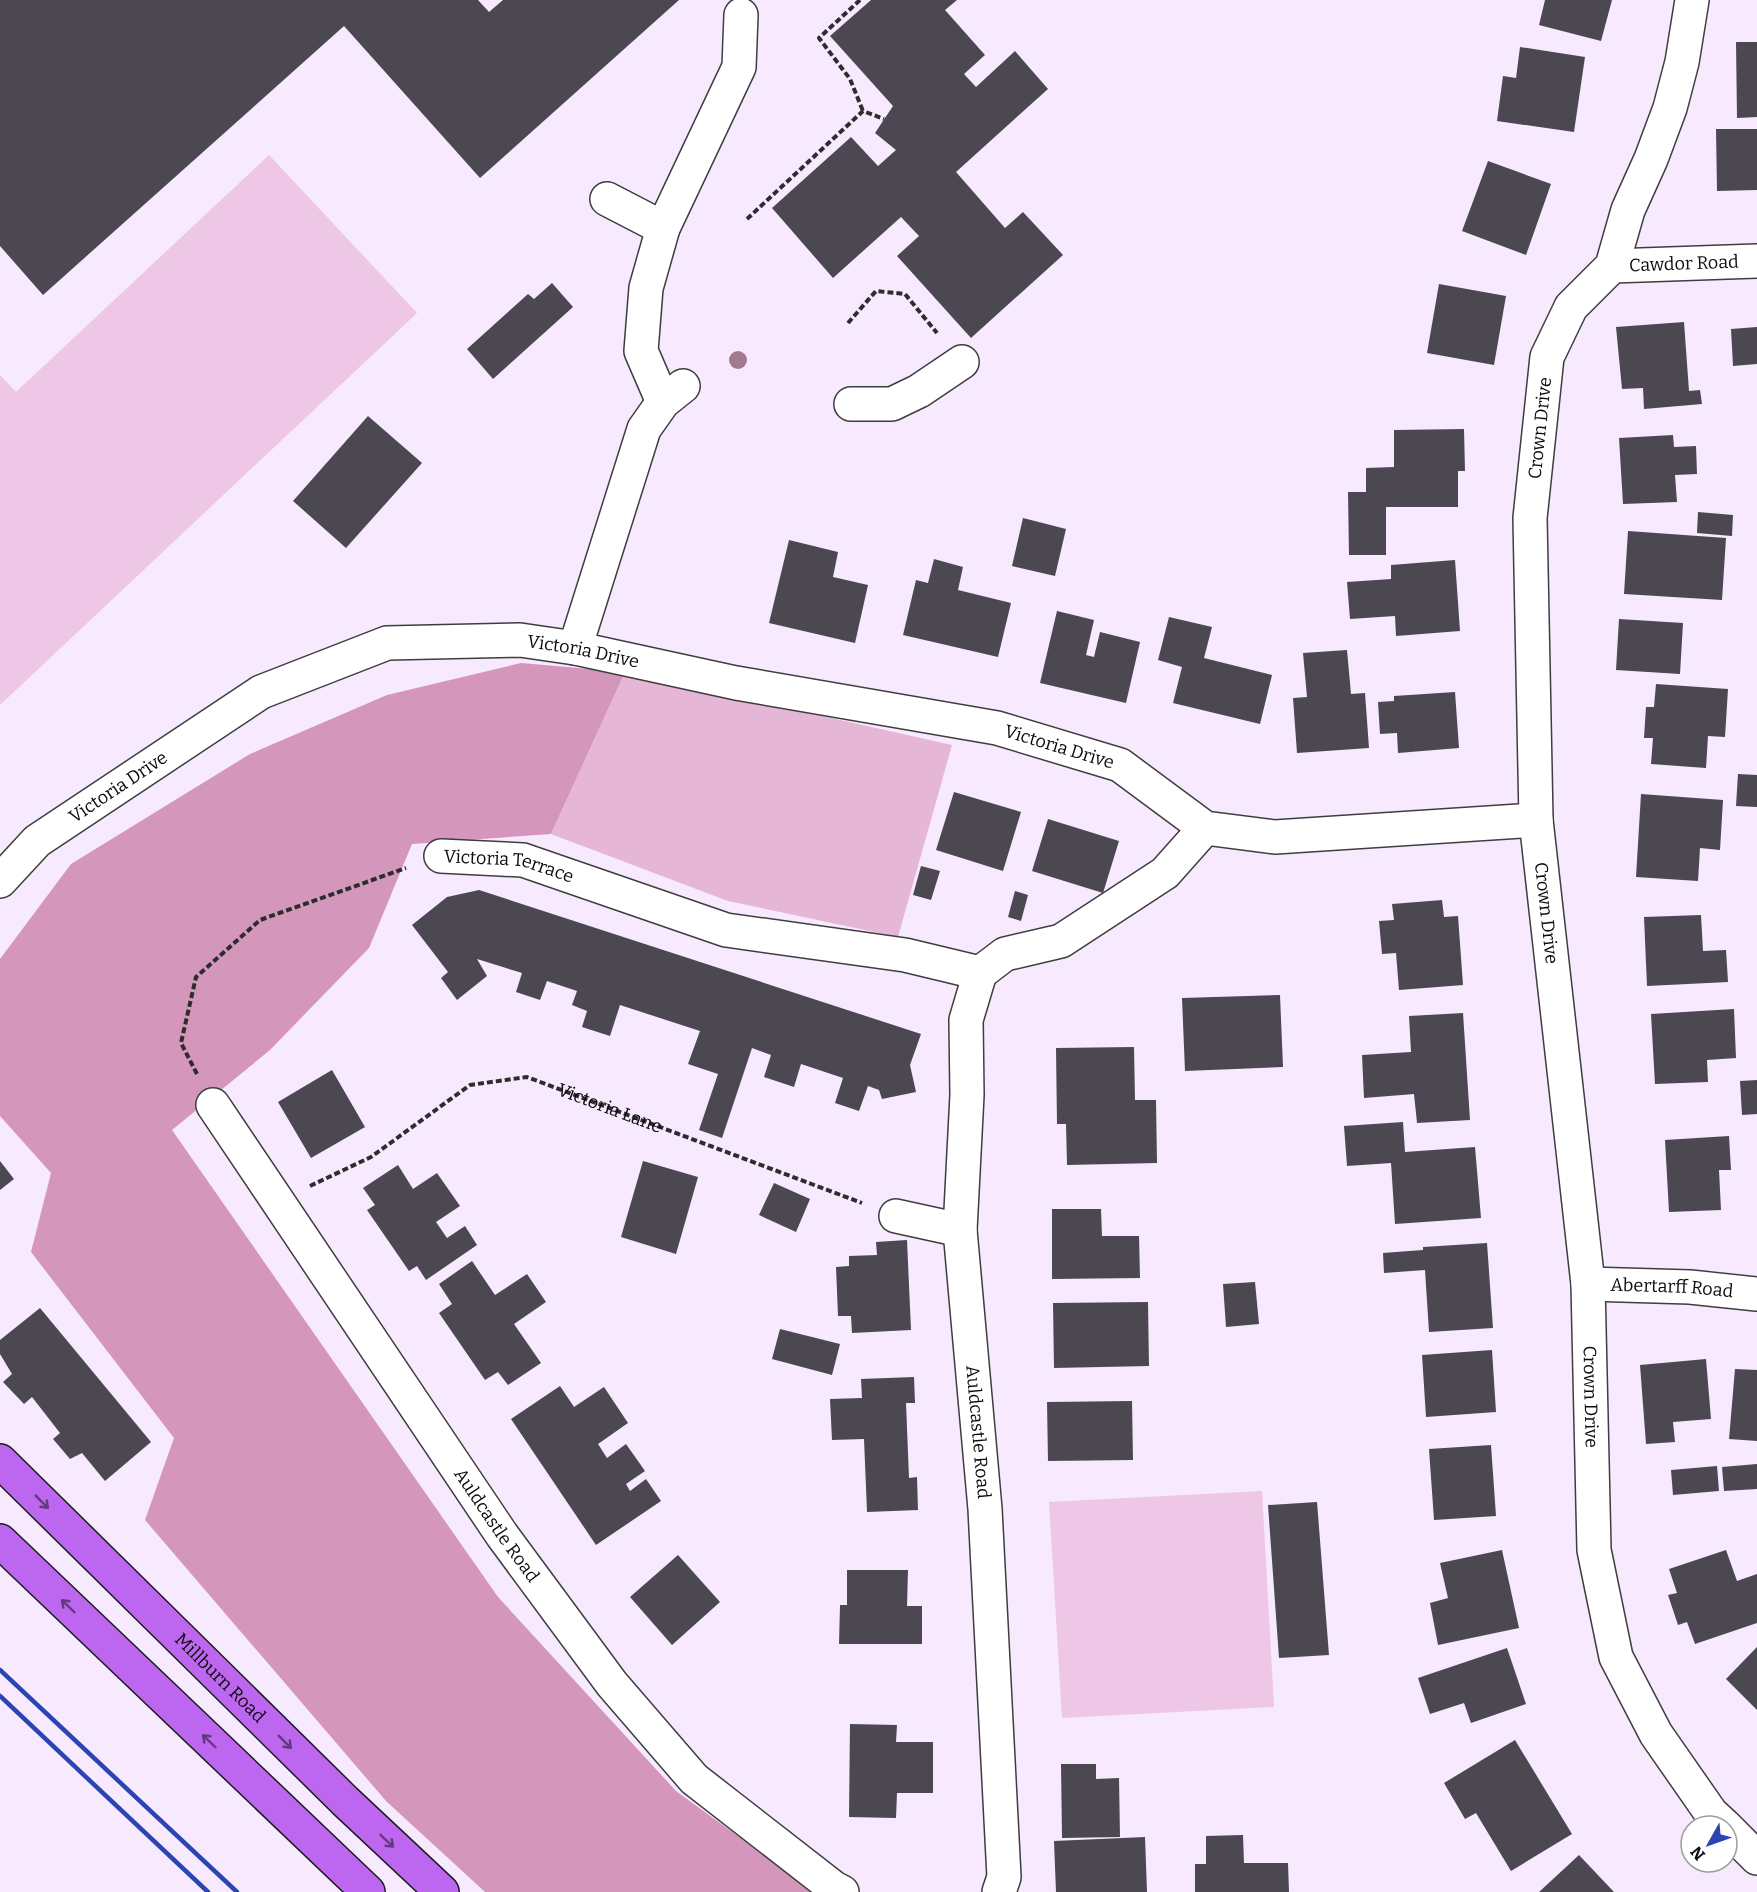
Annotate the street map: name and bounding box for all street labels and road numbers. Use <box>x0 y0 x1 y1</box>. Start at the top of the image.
street label: Cawdor Road <box>1629 251 1739 276</box>
street label: Crown Drive <box>1524 376 1556 480</box>
street label: Victoria Drive <box>526 630 641 673</box>
street label: Victoria Drive <box>1002 720 1117 774</box>
street label: Victoria Drive <box>65 746 171 828</box>
street label: Victoria Terrace <box>443 845 577 888</box>
street label: Crown Drive <box>1530 861 1563 965</box>
street label: Victoria Lane <box>555 1079 665 1138</box>
street label: Abertarff Road <box>1610 1274 1735 1302</box>
street label: Crown Drive <box>1578 1345 1603 1448</box>
street label: Auldcastle Road <box>961 1364 995 1500</box>
street label: Auldcastle Road <box>449 1464 544 1587</box>
street label: Millburn Road <box>170 1628 270 1728</box>

